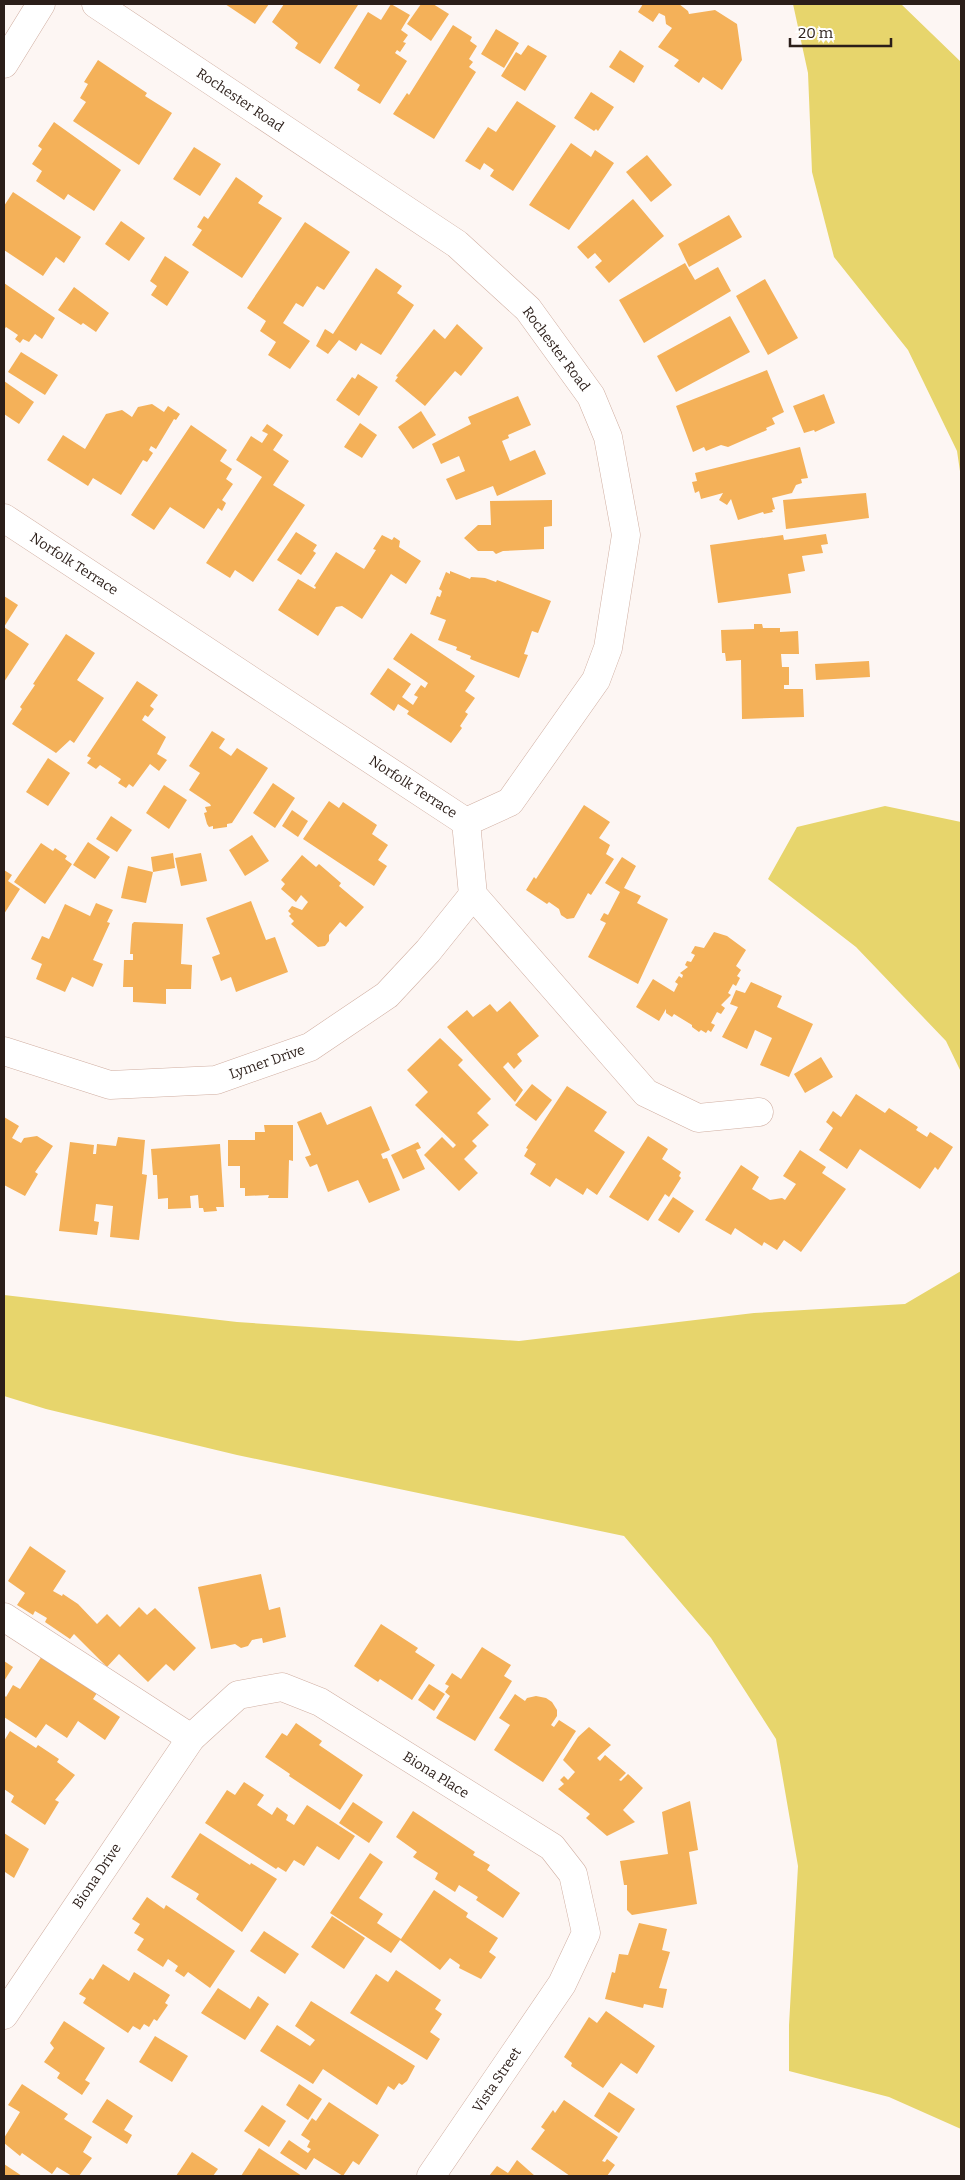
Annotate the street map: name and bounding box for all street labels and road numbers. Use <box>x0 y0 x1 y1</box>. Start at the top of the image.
street label: Rochester Road <box>193 65 287 135</box>
street label: Rochester Road <box>519 303 593 395</box>
street label: Norfolk Terrace <box>27 529 121 599</box>
street label: Norfolk Terrace <box>366 752 460 822</box>
street label: Lymer Drive <box>227 1041 307 1083</box>
street label: Biona Place <box>400 1748 472 1802</box>
street label: Biona Drive <box>69 1840 125 1912</box>
street label: Vista Street <box>469 2044 525 2116</box>

